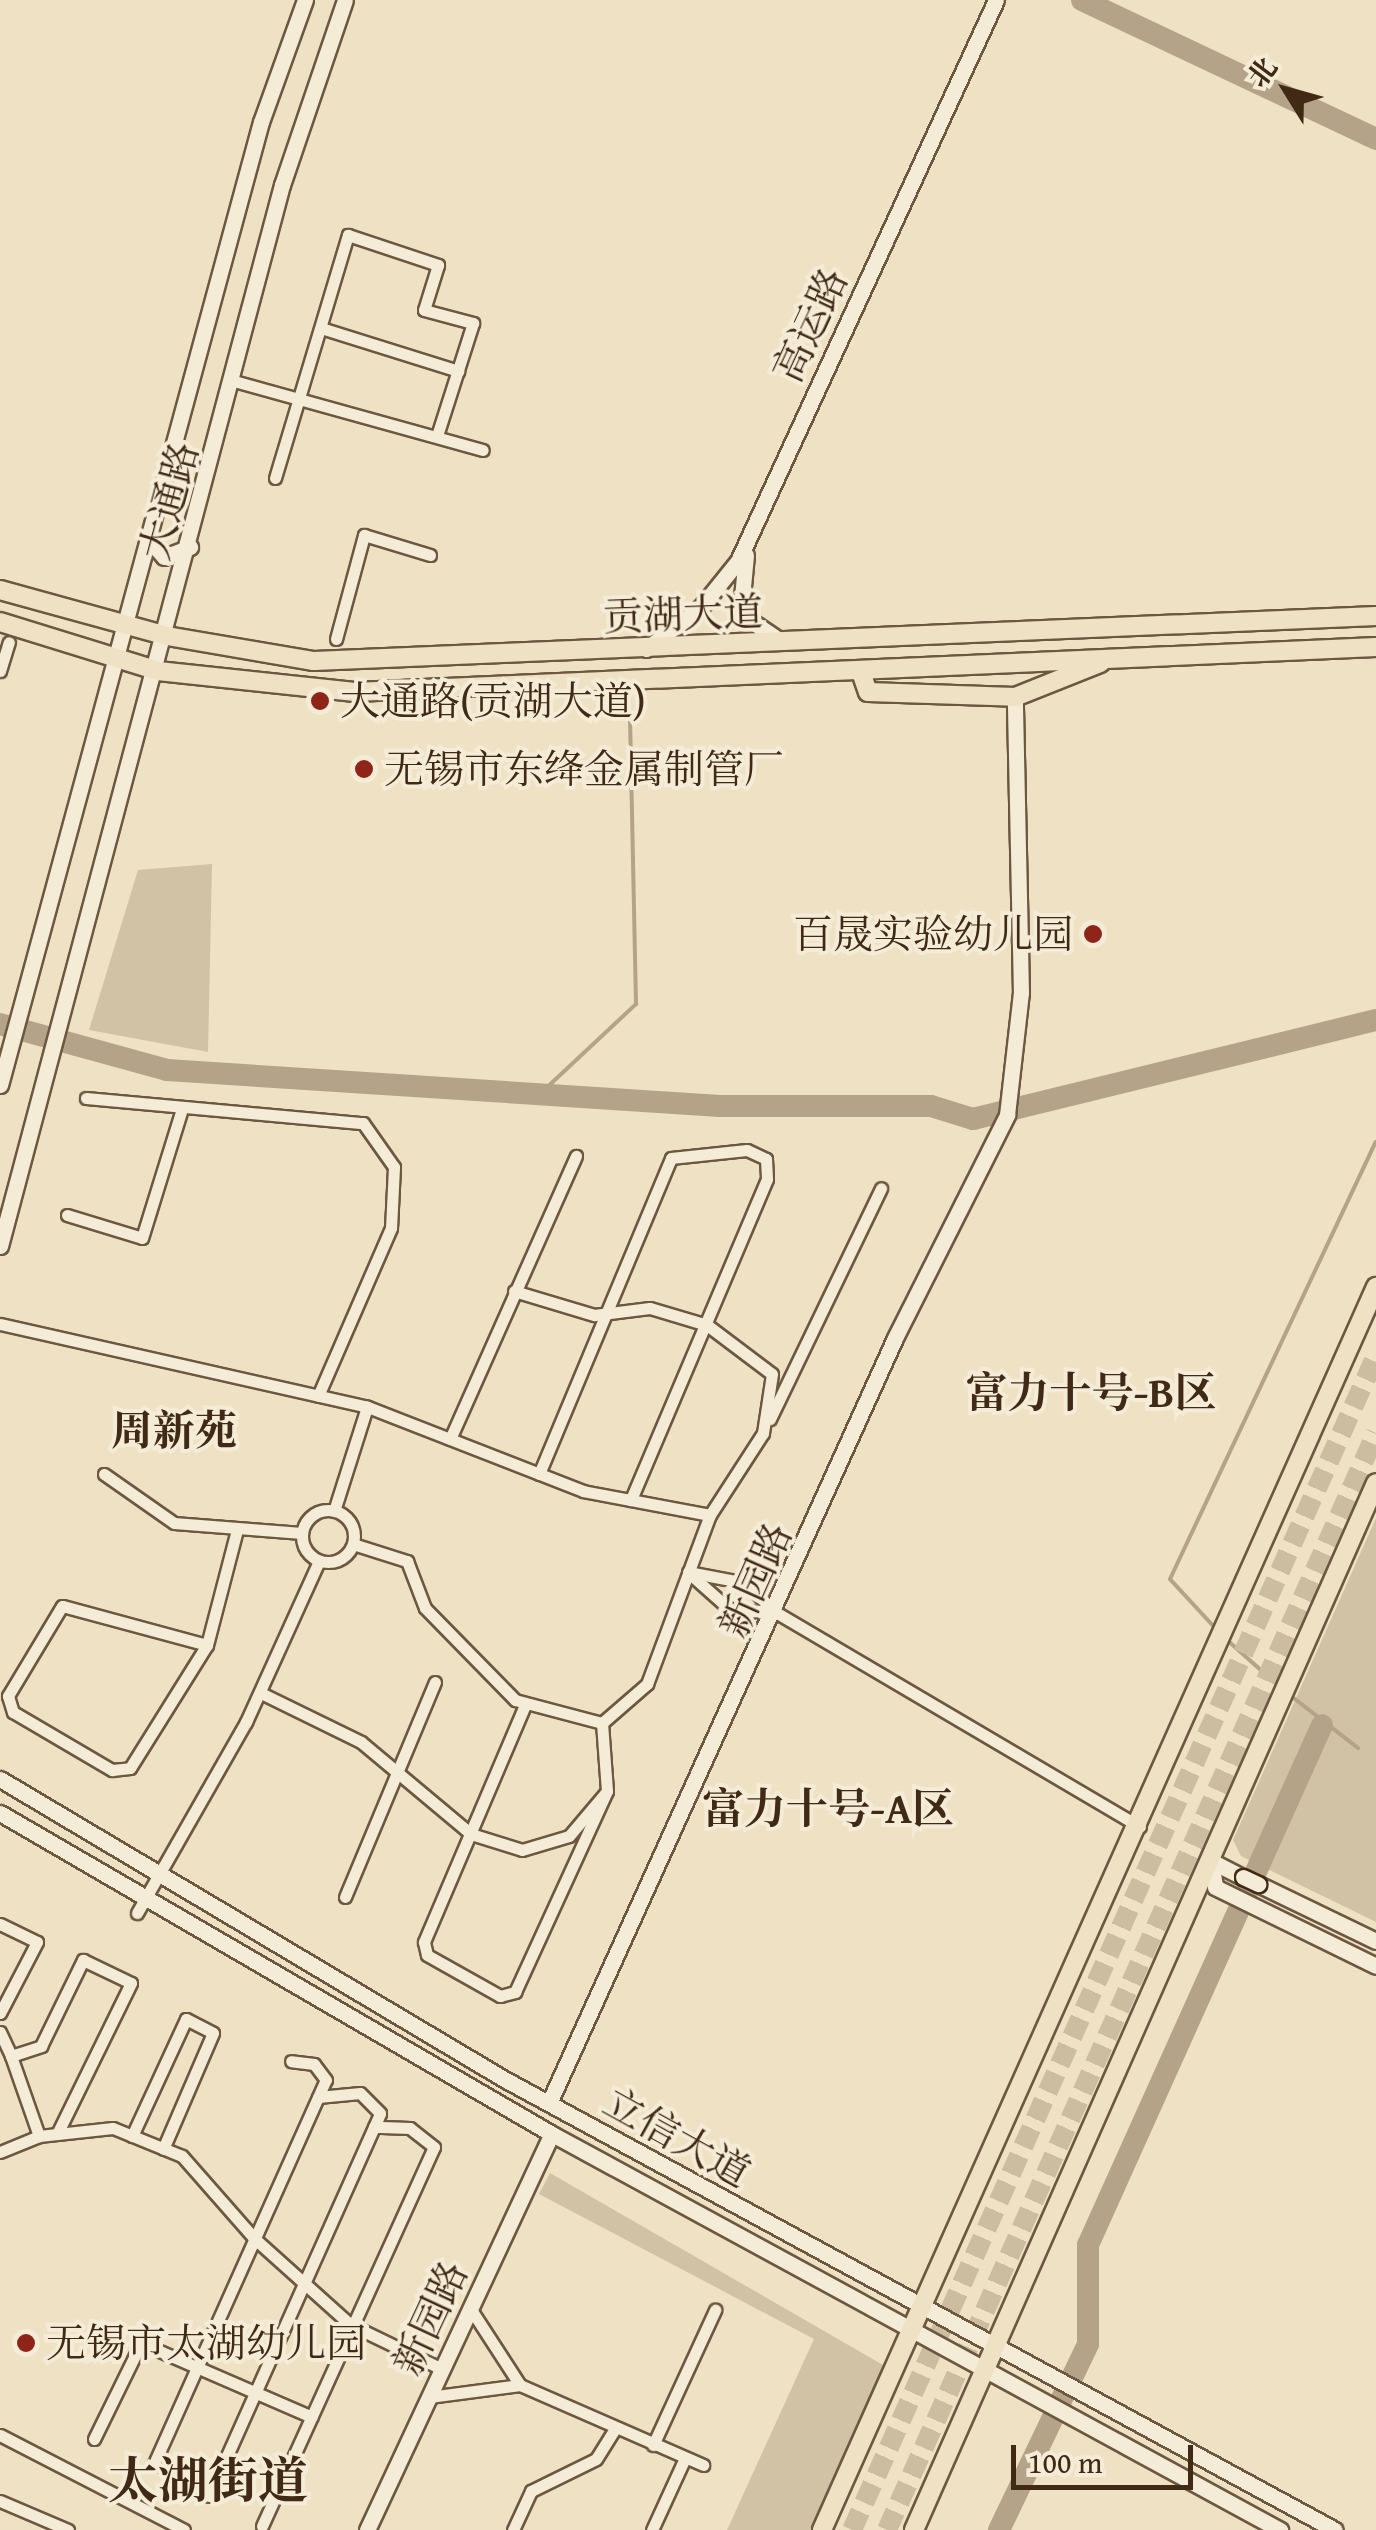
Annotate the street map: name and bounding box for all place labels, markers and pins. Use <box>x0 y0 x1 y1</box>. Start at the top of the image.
place label: 大通路(贡湖大道) <box>340 677 646 725</box>
marker: 大通路(贡湖大道) <box>309 690 331 712</box>
place label: 无锡市东绛金属制管厂 <box>384 745 784 793</box>
marker: 无锡市东绛金属制管厂 <box>353 758 375 780</box>
place label: 百晟实验幼儿园 <box>793 910 1073 958</box>
marker: 百晟实验幼儿园 <box>1082 923 1104 945</box>
place label: 无锡市太湖幼儿园 <box>46 2319 366 2367</box>
marker: 无锡市太湖幼儿园 <box>15 2332 37 2354</box>

